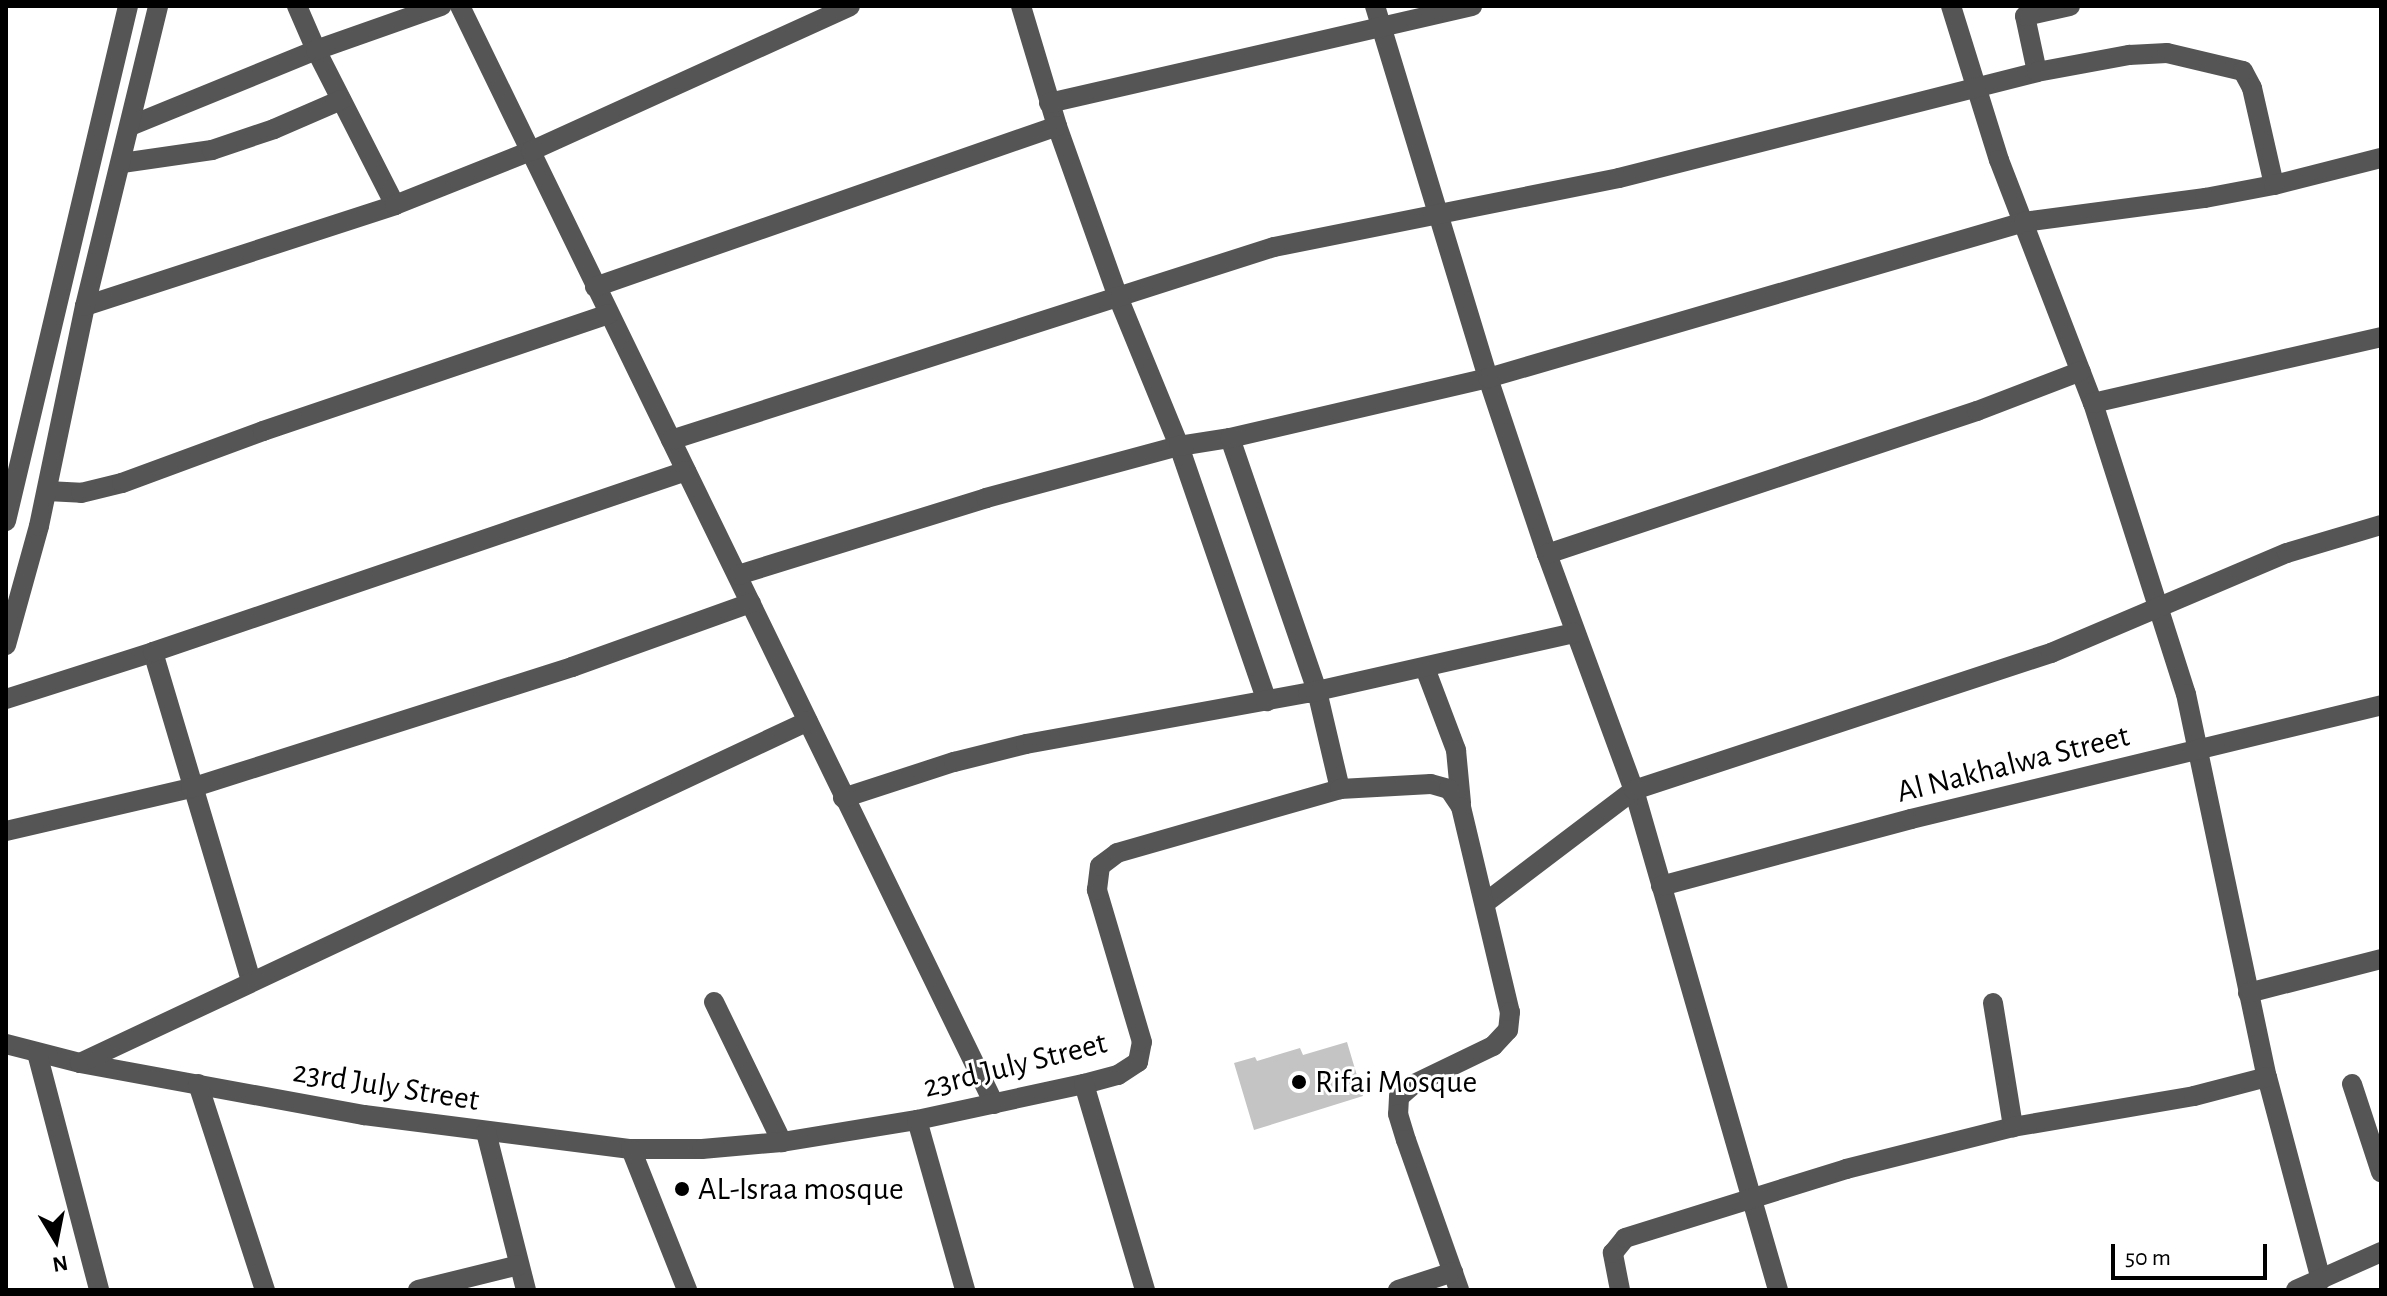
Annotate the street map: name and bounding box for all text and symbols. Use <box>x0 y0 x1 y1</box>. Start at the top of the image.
street label: Al Nakhalwa Street <box>1893 717 2133 811</box>
street label: 23rd July Street <box>919 1024 1111 1106</box>
street label: 23rd July Street <box>290 1052 482 1120</box>
place label: Rifai Mosque <box>1315 1063 1477 1101</box>
marker: Rifai Mosque <box>1290 1073 1308 1091</box>
place label: AL-Israa mosque <box>698 1170 904 1208</box>
marker: AL-Israa mosque <box>673 1180 691 1198</box>
north arrow <box>16 1200 96 1280</box>
scale bar <box>2115 1228 2271 1278</box>
text: 50 m <box>2125 1246 2171 1270</box>
text: N <box>51 1251 70 1276</box>

